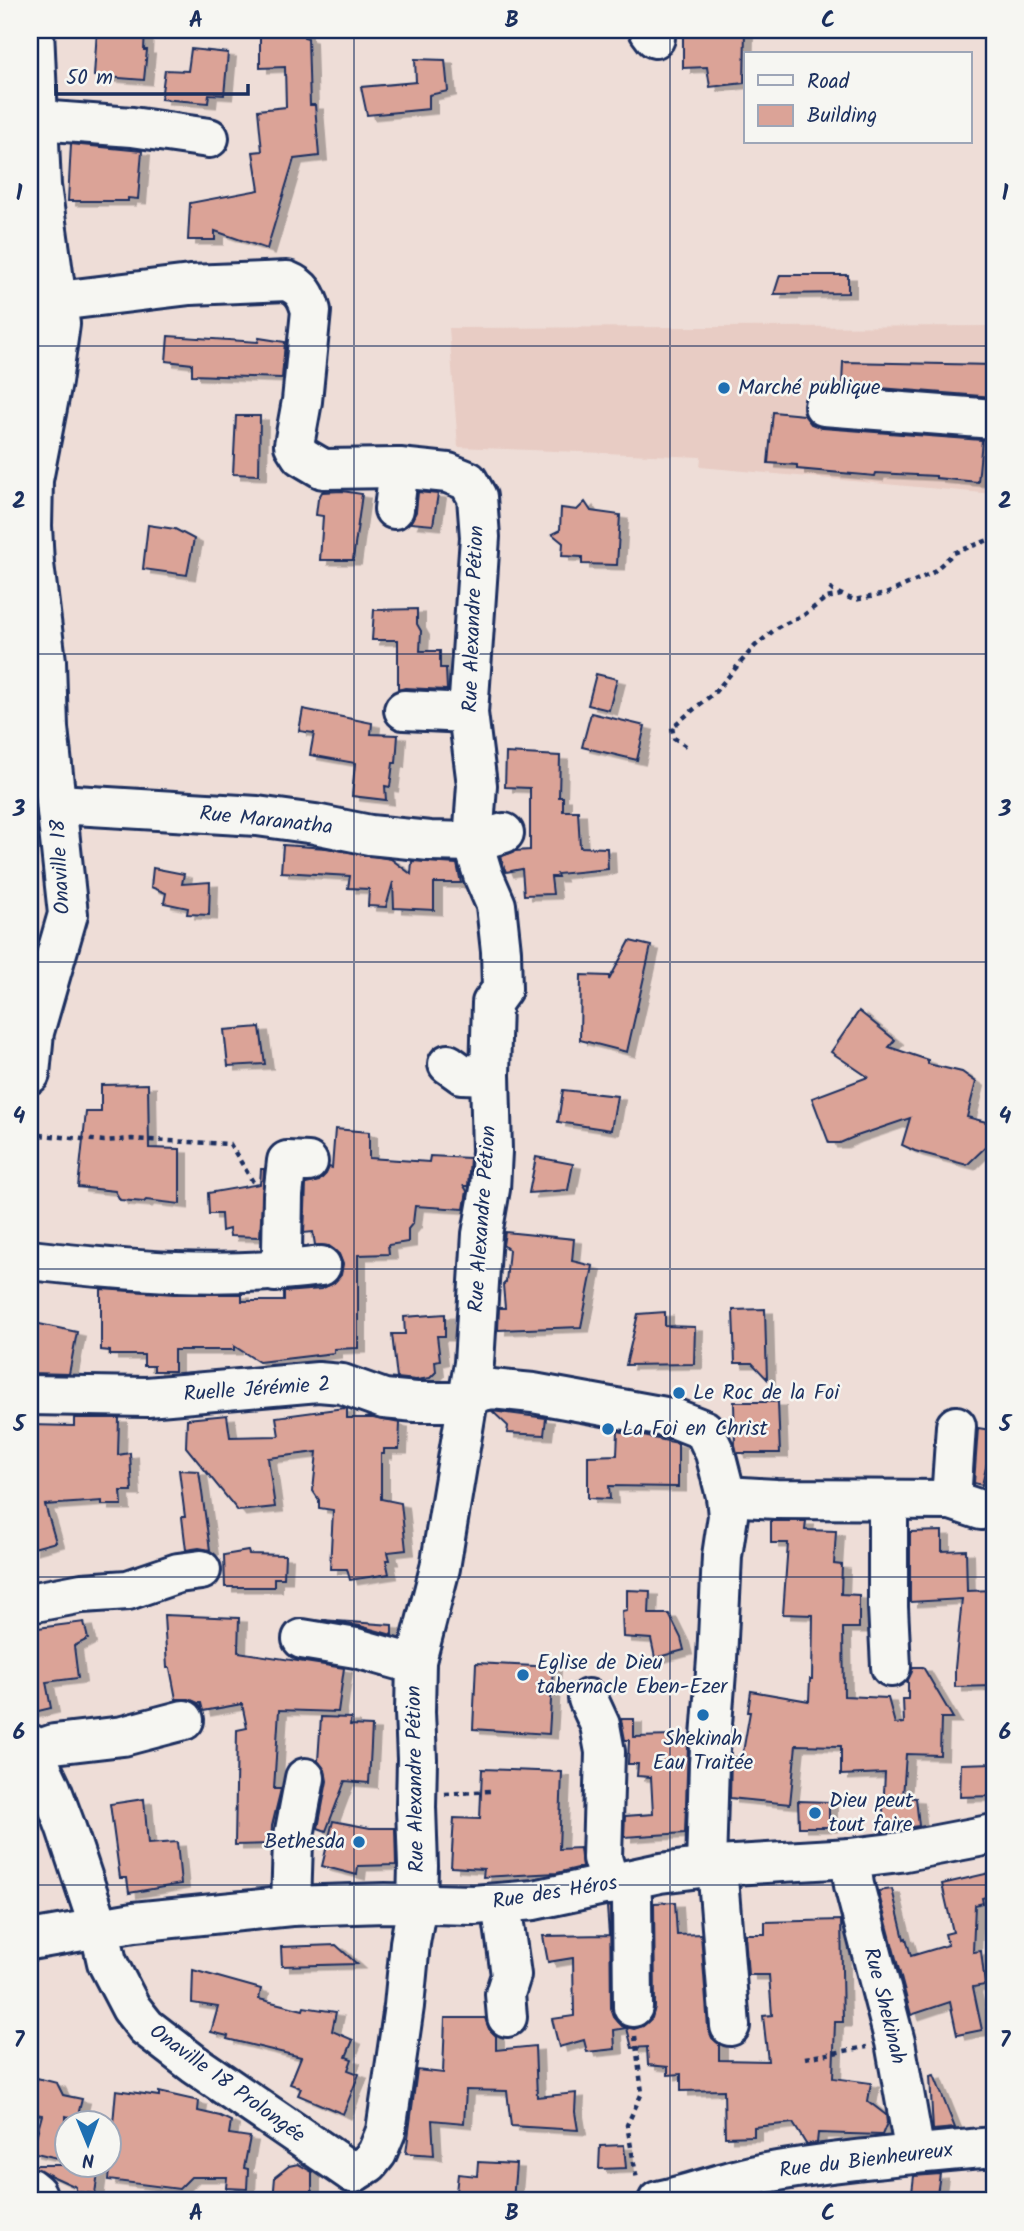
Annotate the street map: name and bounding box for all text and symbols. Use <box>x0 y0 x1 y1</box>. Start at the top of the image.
text: A <box>189 3 203 39</box>
text: B <box>505 3 519 39</box>
text: C <box>821 3 835 39</box>
scale bar <box>56 52 248 96</box>
legend <box>744 52 972 144</box>
text: 50 m <box>66 62 113 95</box>
text: Road <box>807 66 850 99</box>
text: Building <box>807 100 877 133</box>
text: 1 <box>16 176 23 212</box>
text: 1 <box>1002 176 1009 212</box>
place label: Marché publique <box>738 372 881 405</box>
marker: Marché publique <box>716 380 732 396</box>
text: 2 <box>12 484 26 520</box>
text: 2 <box>998 484 1012 520</box>
street label: Rue Alexandre Pétion <box>454 525 494 713</box>
text: 3 <box>12 792 26 828</box>
text: 3 <box>998 792 1012 828</box>
street label: Rue Maranatha <box>198 798 334 844</box>
street label: Onaville 18 <box>42 818 80 915</box>
text: 4 <box>13 1099 26 1135</box>
text: 4 <box>999 1099 1012 1135</box>
street label: Rue Alexandre Pétion <box>460 1124 506 1314</box>
street label: Ruelle Jérémie 2 <box>183 1368 331 1412</box>
place label: Le Roc de la Foi <box>693 1377 840 1410</box>
marker: Le Roc de la Foi <box>671 1385 687 1401</box>
text: 5 <box>12 1407 27 1443</box>
text: 5 <box>998 1407 1013 1443</box>
place label: La Foi en Christ <box>622 1413 768 1446</box>
marker: La Foi en Christ <box>600 1421 616 1437</box>
place label: Eglise de Dieu tabernacle Eben-Ezer <box>537 1647 728 1704</box>
marker: Eglise de Dieu tabernacle Eben-Ezer <box>515 1667 531 1683</box>
street label: Rue Alexandre Pétion <box>398 1685 434 1873</box>
marker: Shekinah Eau Traitée <box>695 1707 711 1723</box>
text: 6 <box>13 1715 25 1751</box>
text: 6 <box>999 1715 1011 1751</box>
place label: Shekinah Eau Traitée <box>653 1723 754 1780</box>
place label: Dieu peut tout faire <box>829 1785 914 1842</box>
marker: Dieu peut tout faire <box>807 1805 823 1821</box>
place label: Bethesda <box>264 1826 345 1859</box>
marker: Bethesda <box>351 1834 367 1850</box>
street label: Rue des Héros <box>490 1867 620 1919</box>
street label: Rue Shekinah <box>854 1944 914 2068</box>
street label: Onaville 18 Prolongée <box>142 2016 312 2152</box>
text: 7 <box>14 2023 26 2059</box>
text: 7 <box>1000 2023 1012 2059</box>
north arrow <box>52 2108 122 2178</box>
street label: Rue du Bienheureux <box>777 2134 956 2188</box>
text: N <box>82 2144 95 2174</box>
text: A <box>189 2196 203 2231</box>
text: B <box>505 2196 519 2231</box>
text: C <box>821 2196 835 2231</box>

